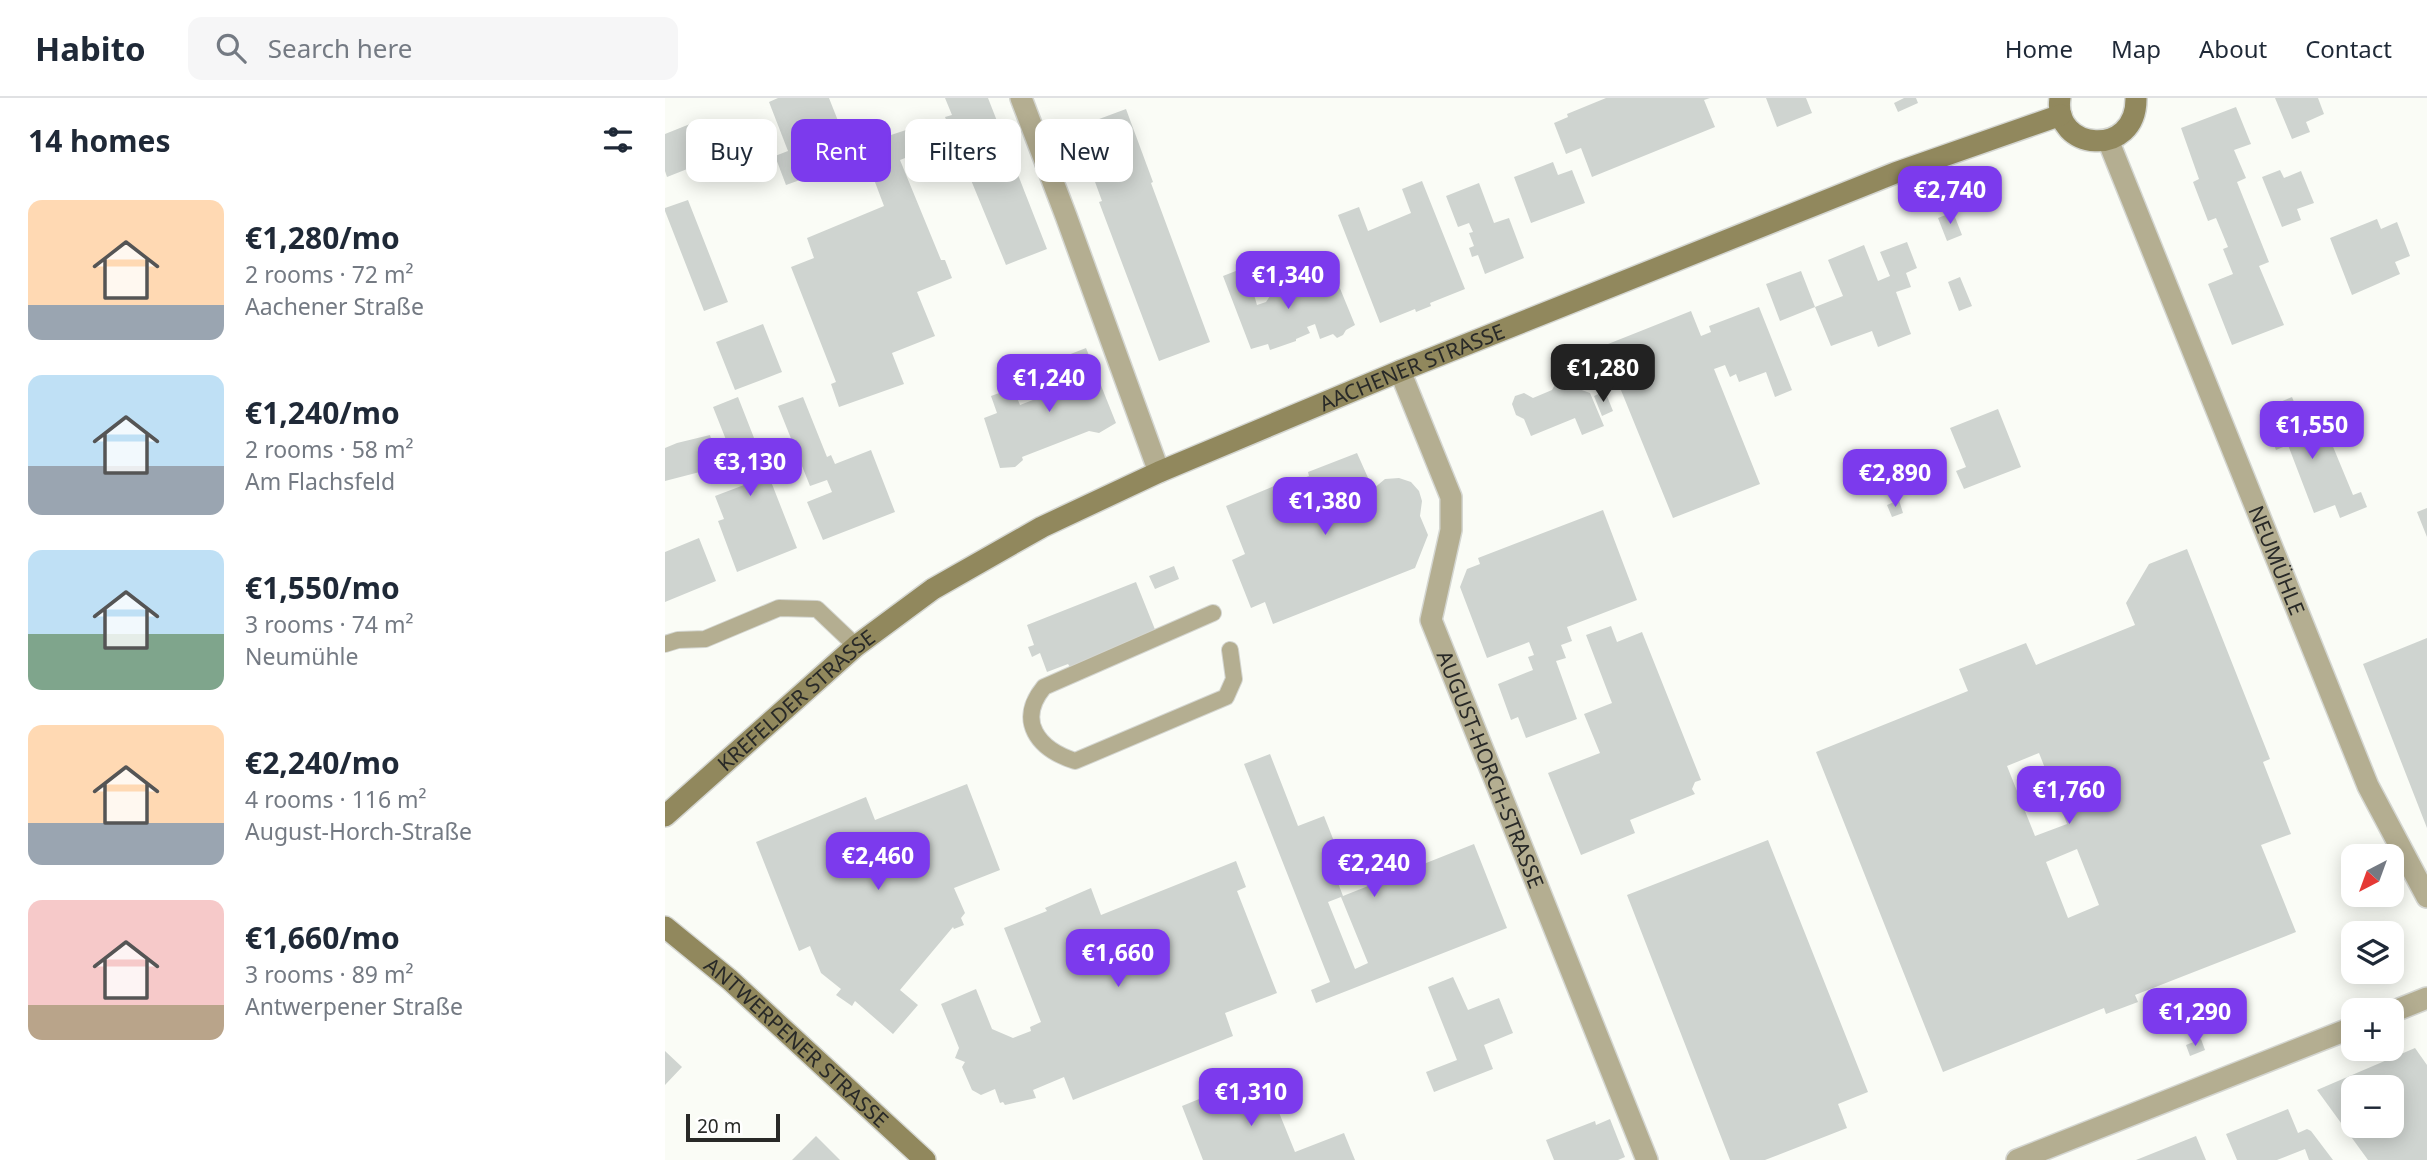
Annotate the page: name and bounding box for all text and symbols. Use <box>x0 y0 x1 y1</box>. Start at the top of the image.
search box <box>188 17 678 80</box>
text: Habito <box>35 26 146 71</box>
icon: search <box>212 29 250 67</box>
text: Search here <box>268 30 412 66</box>
text: Home <box>2005 32 2073 65</box>
text: Map <box>2111 32 2161 65</box>
text: About <box>2199 32 2267 65</box>
text: Contact <box>2305 32 2392 65</box>
chip: Buy <box>686 119 777 182</box>
chip: Rent <box>791 119 891 182</box>
chip: Filters <box>905 119 1021 182</box>
chip: New <box>1035 119 1133 182</box>
text: 14 homes <box>28 120 171 161</box>
icon: filters <box>599 121 637 159</box>
pin: €2,740 <box>1893 166 2007 226</box>
text: €2,740 <box>1914 173 1986 205</box>
text: €1,280/mo <box>245 217 400 258</box>
icon: home <box>84 228 168 312</box>
pin: €1,340 <box>1231 252 1345 311</box>
text: 2 rooms · 72 m² <box>245 258 414 290</box>
text: €1,340 <box>1252 258 1324 290</box>
text: Aachener Straße <box>245 290 424 322</box>
street label: AACHENER STRASSE <box>1315 317 1509 417</box>
pin: €1,280 <box>1546 344 1660 404</box>
text: €1,280 <box>1567 351 1639 383</box>
pin: €1,240 <box>992 354 1106 414</box>
text: €1,240 <box>1013 361 1085 393</box>
text: €1,240/mo <box>245 392 400 433</box>
pin: €1,550 <box>2255 402 2369 461</box>
icon: home <box>84 403 168 487</box>
text: €1,550 <box>2276 408 2348 440</box>
text: 2 rooms · 58 m² <box>245 433 414 465</box>
pin: €3,130 <box>693 438 807 498</box>
text: €3,130 <box>714 445 786 477</box>
pin: €2,890 <box>1838 450 1952 509</box>
text: €2,890 <box>1859 456 1931 488</box>
text: Am Flachsfeld <box>245 465 395 497</box>
pin: €1,380 <box>1268 478 1382 537</box>
text: €1,380 <box>1289 484 1361 516</box>
street label: NEUMÜHLE <box>2243 501 2312 619</box>
text: €1,550/mo <box>245 567 400 608</box>
icon: home <box>84 578 168 662</box>
text: 3 rooms · 74 m² <box>245 608 414 640</box>
street label: KREFELDER STRASSE <box>711 623 880 777</box>
text: Neumühle <box>245 640 359 672</box>
street label: AUGUST-HORCH-STRASSE <box>1431 646 1551 892</box>
text: €2,240/mo <box>245 742 400 783</box>
icon: home <box>84 753 168 837</box>
pin: €1,760 <box>2012 766 2126 826</box>
text: €1,760 <box>2033 773 2105 805</box>
text: 4 rooms · 116 m² <box>245 783 427 815</box>
text: August-Horch-Straße <box>245 815 472 847</box>
pin: €2,460 <box>821 832 935 892</box>
text: €2,460 <box>842 839 914 871</box>
pin: €2,240 <box>1317 840 1431 899</box>
north arrow <box>2341 844 2405 906</box>
map controls <box>2341 844 2404 1138</box>
text: €2,240 <box>1338 846 1410 878</box>
text: €1,660/mo <box>245 917 400 958</box>
button: layers <box>2341 921 2404 984</box>
icon: home <box>84 928 168 1012</box>
pin: €1,660 <box>1061 930 1175 989</box>
text: €1,660 <box>1082 936 1154 968</box>
street label: ANTWERPENER STRASSE <box>699 951 895 1134</box>
text: 3 rooms · 89 m² <box>245 958 414 990</box>
pin: €1,290 <box>2138 988 2252 1048</box>
text: Antwerpener Straße <box>245 990 463 1022</box>
text: €1,290 <box>2159 995 2231 1027</box>
button: + <box>2341 998 2404 1061</box>
pin: €1,310 <box>1194 1068 1308 1128</box>
text: €1,310 <box>1215 1075 1287 1107</box>
button: − <box>2341 1075 2404 1138</box>
scale bar <box>686 1111 781 1143</box>
text: 20 m <box>697 1113 741 1139</box>

